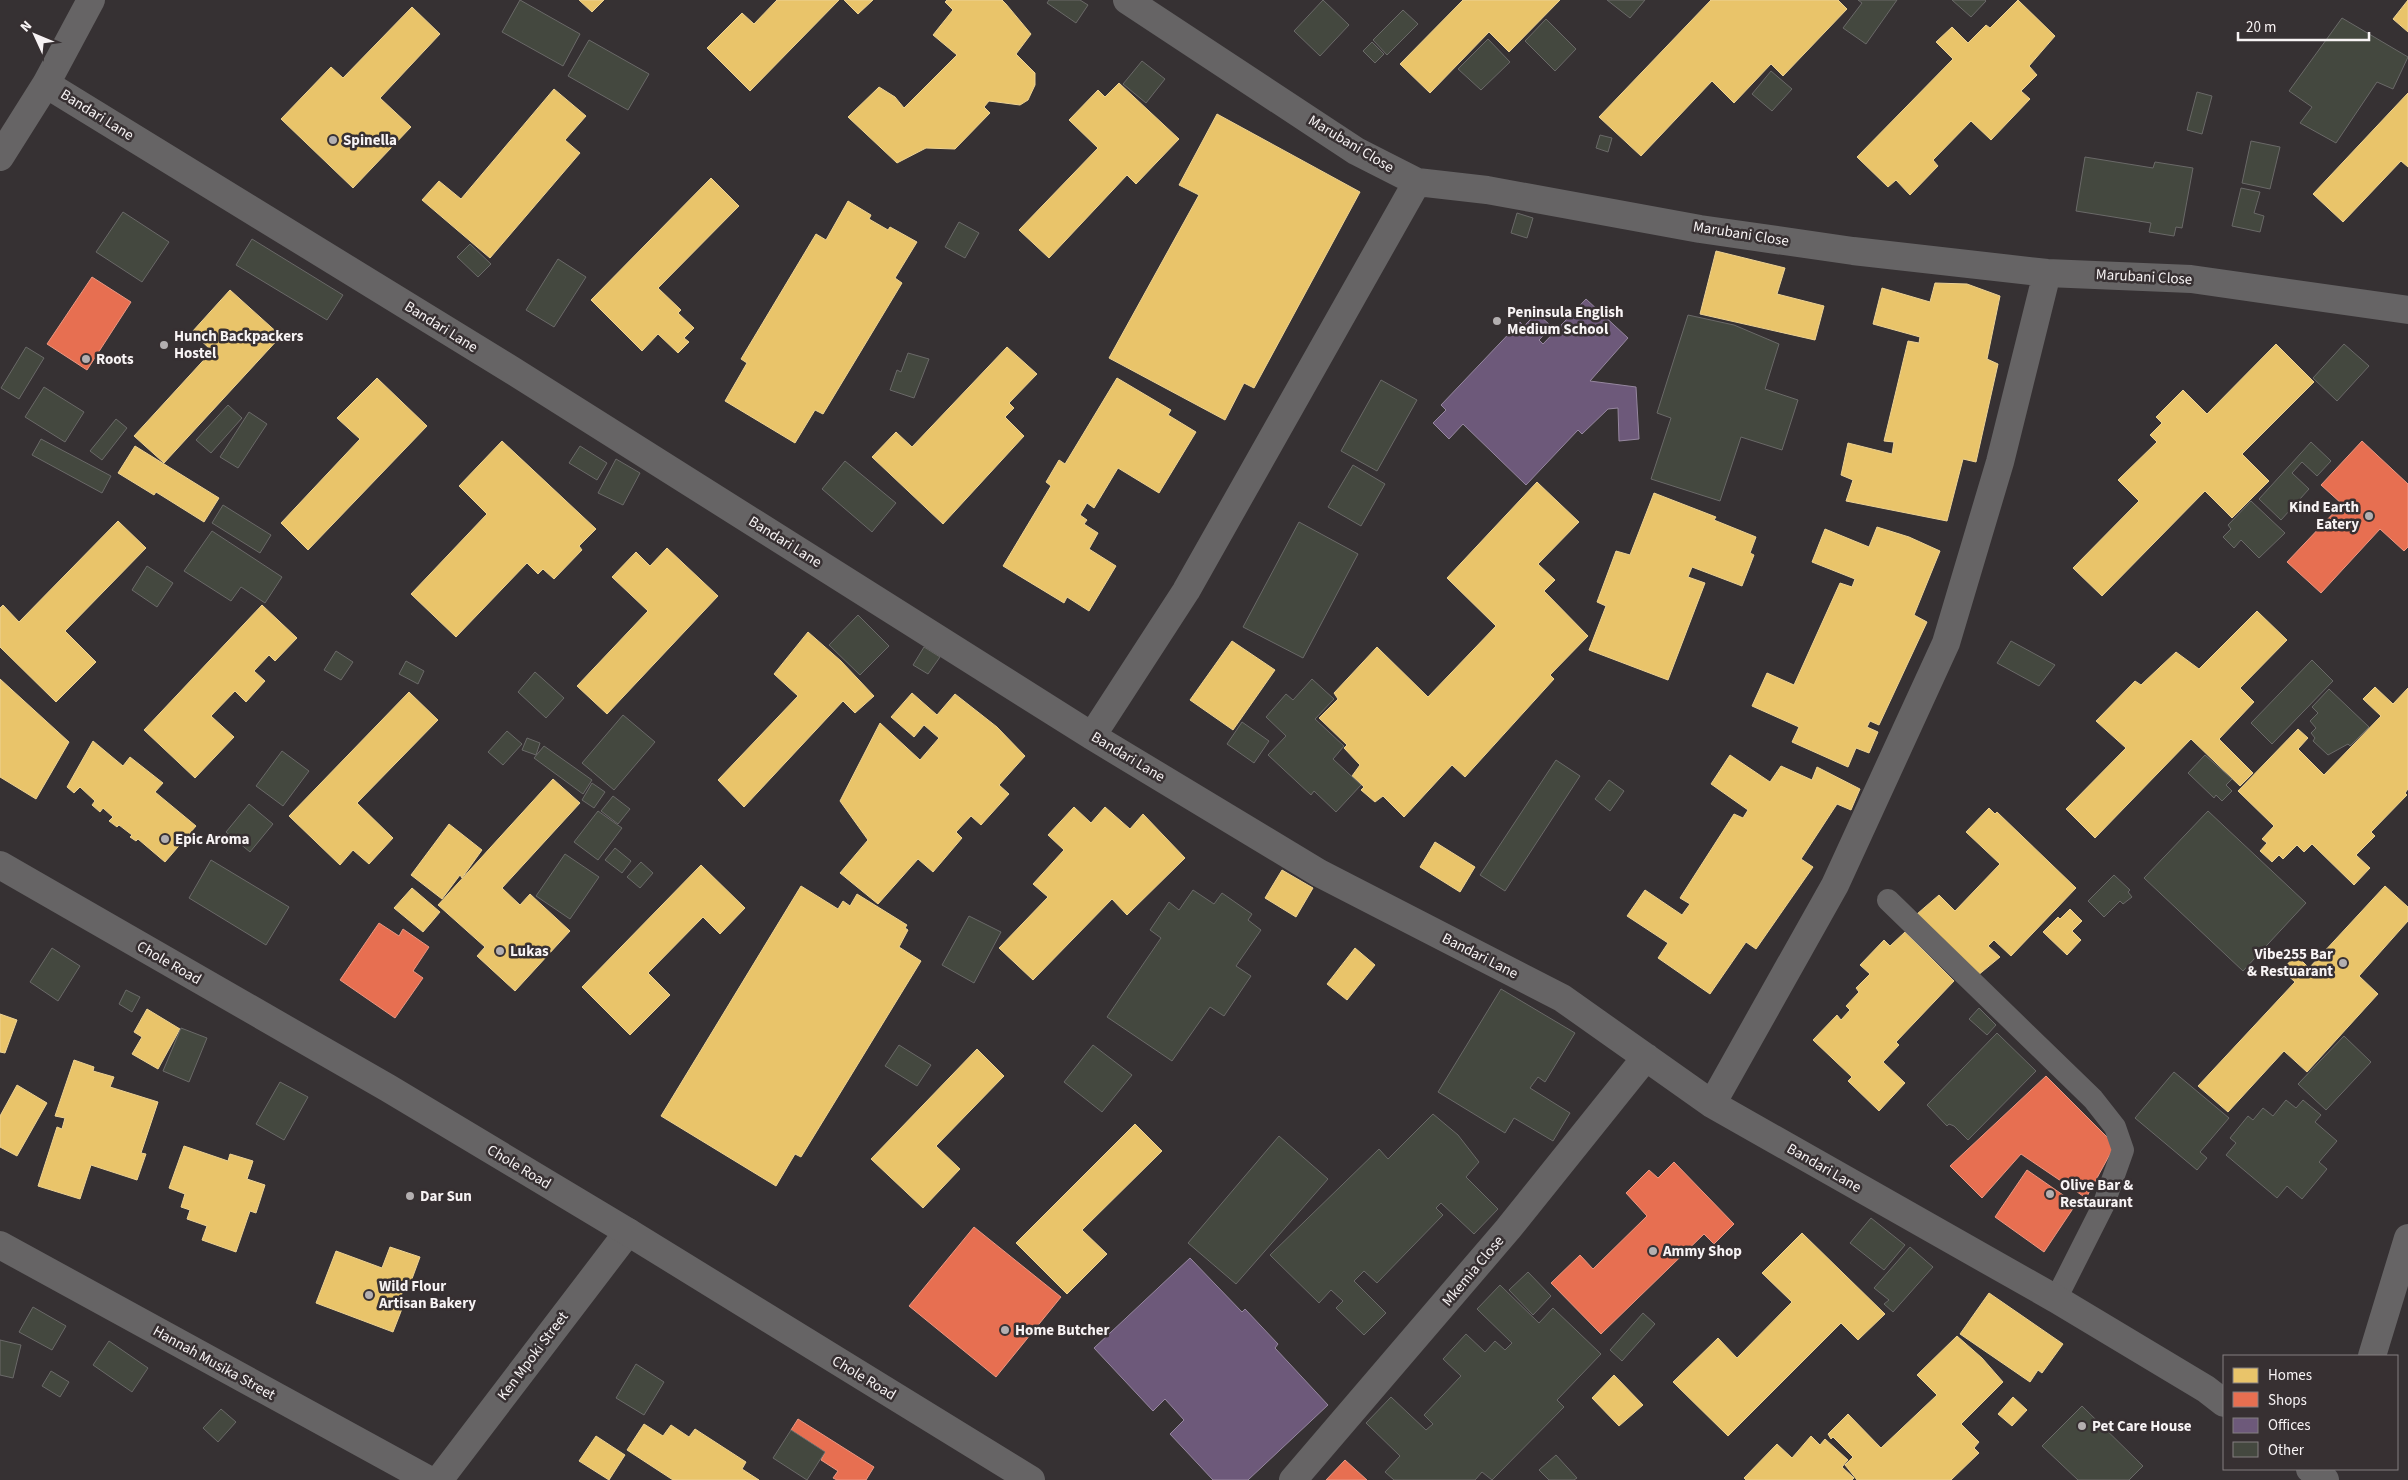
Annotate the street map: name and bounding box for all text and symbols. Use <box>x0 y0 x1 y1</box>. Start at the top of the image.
north arrow <box>10 10 60 60</box>
scale bar <box>2238 10 2369 42</box>
text: N <box>16 16 37 37</box>
text: 20 m <box>2246 17 2276 38</box>
street label: Bandari Lane <box>56 84 138 146</box>
street label: Marubani Close <box>1304 110 1398 178</box>
place label: Spinella <box>343 130 397 151</box>
marker: Spinella <box>327 134 339 146</box>
street label: Marubani Close <box>1692 216 1790 252</box>
street label: Marubani Close <box>2095 264 2193 290</box>
street label: Bandari Lane <box>400 296 482 358</box>
place label: Peninsula English Medium School <box>1507 302 1624 340</box>
marker: Peninsula English Medium School <box>1491 315 1503 327</box>
place label: Hunch Backpackers Hostel <box>174 326 304 364</box>
marker: Hunch Backpackers Hostel <box>158 339 170 351</box>
place label: Roots <box>96 349 134 370</box>
marker: Roots <box>80 353 92 365</box>
place label: Kind Earth Eatery <box>2289 497 2359 535</box>
marker: Kind Earth Eatery <box>2363 510 2375 522</box>
street label: Bandari Lane <box>744 511 826 573</box>
street label: Bandari Lane <box>1087 727 1169 787</box>
place label: Epic Aroma <box>175 829 250 850</box>
marker: Epic Aroma <box>159 833 171 845</box>
street label: Bandari Lane <box>1438 928 1522 984</box>
street label: Chole Road <box>133 936 205 990</box>
place label: Lukas <box>510 941 549 962</box>
place label: Vibe255 Bar & Restuarant <box>2247 944 2333 982</box>
marker: Lukas <box>494 945 506 957</box>
marker: Vibe255 Bar & Restuarant <box>2337 957 2349 969</box>
street label: Bandari Lane <box>1783 1138 1865 1198</box>
street label: Chole Road <box>483 1140 555 1194</box>
place label: Olive Bar & Restaurant <box>2060 1175 2133 1213</box>
place label: Dar Sun <box>420 1186 472 1207</box>
marker: Olive Bar & Restaurant <box>2044 1188 2056 1200</box>
marker: Dar Sun <box>404 1190 416 1202</box>
street label: Mkemia Close <box>1437 1231 1509 1311</box>
place label: Ammy Shop <box>1662 1241 1742 1262</box>
marker: Ammy Shop <box>1647 1245 1659 1257</box>
place label: Wild Flour Artisan Bakery <box>378 1276 476 1314</box>
marker: Wild Flour Artisan Bakery <box>363 1289 375 1301</box>
street label: Ken Mpoki Street <box>493 1307 573 1405</box>
place label: Home Butcher <box>1015 1320 1109 1341</box>
street label: Hannah Musika Street <box>149 1321 279 1405</box>
marker: Home Butcher <box>999 1324 1011 1336</box>
street label: Chole Road <box>828 1351 900 1405</box>
legend <box>2223 1355 2398 1470</box>
text: Homes <box>2268 1365 2312 1386</box>
text: Shops <box>2268 1390 2307 1411</box>
text: Offices <box>2268 1415 2311 1436</box>
place label: Pet Care House <box>2092 1416 2192 1437</box>
marker: Pet Care House <box>2076 1420 2088 1432</box>
text: Other <box>2268 1440 2305 1461</box>

